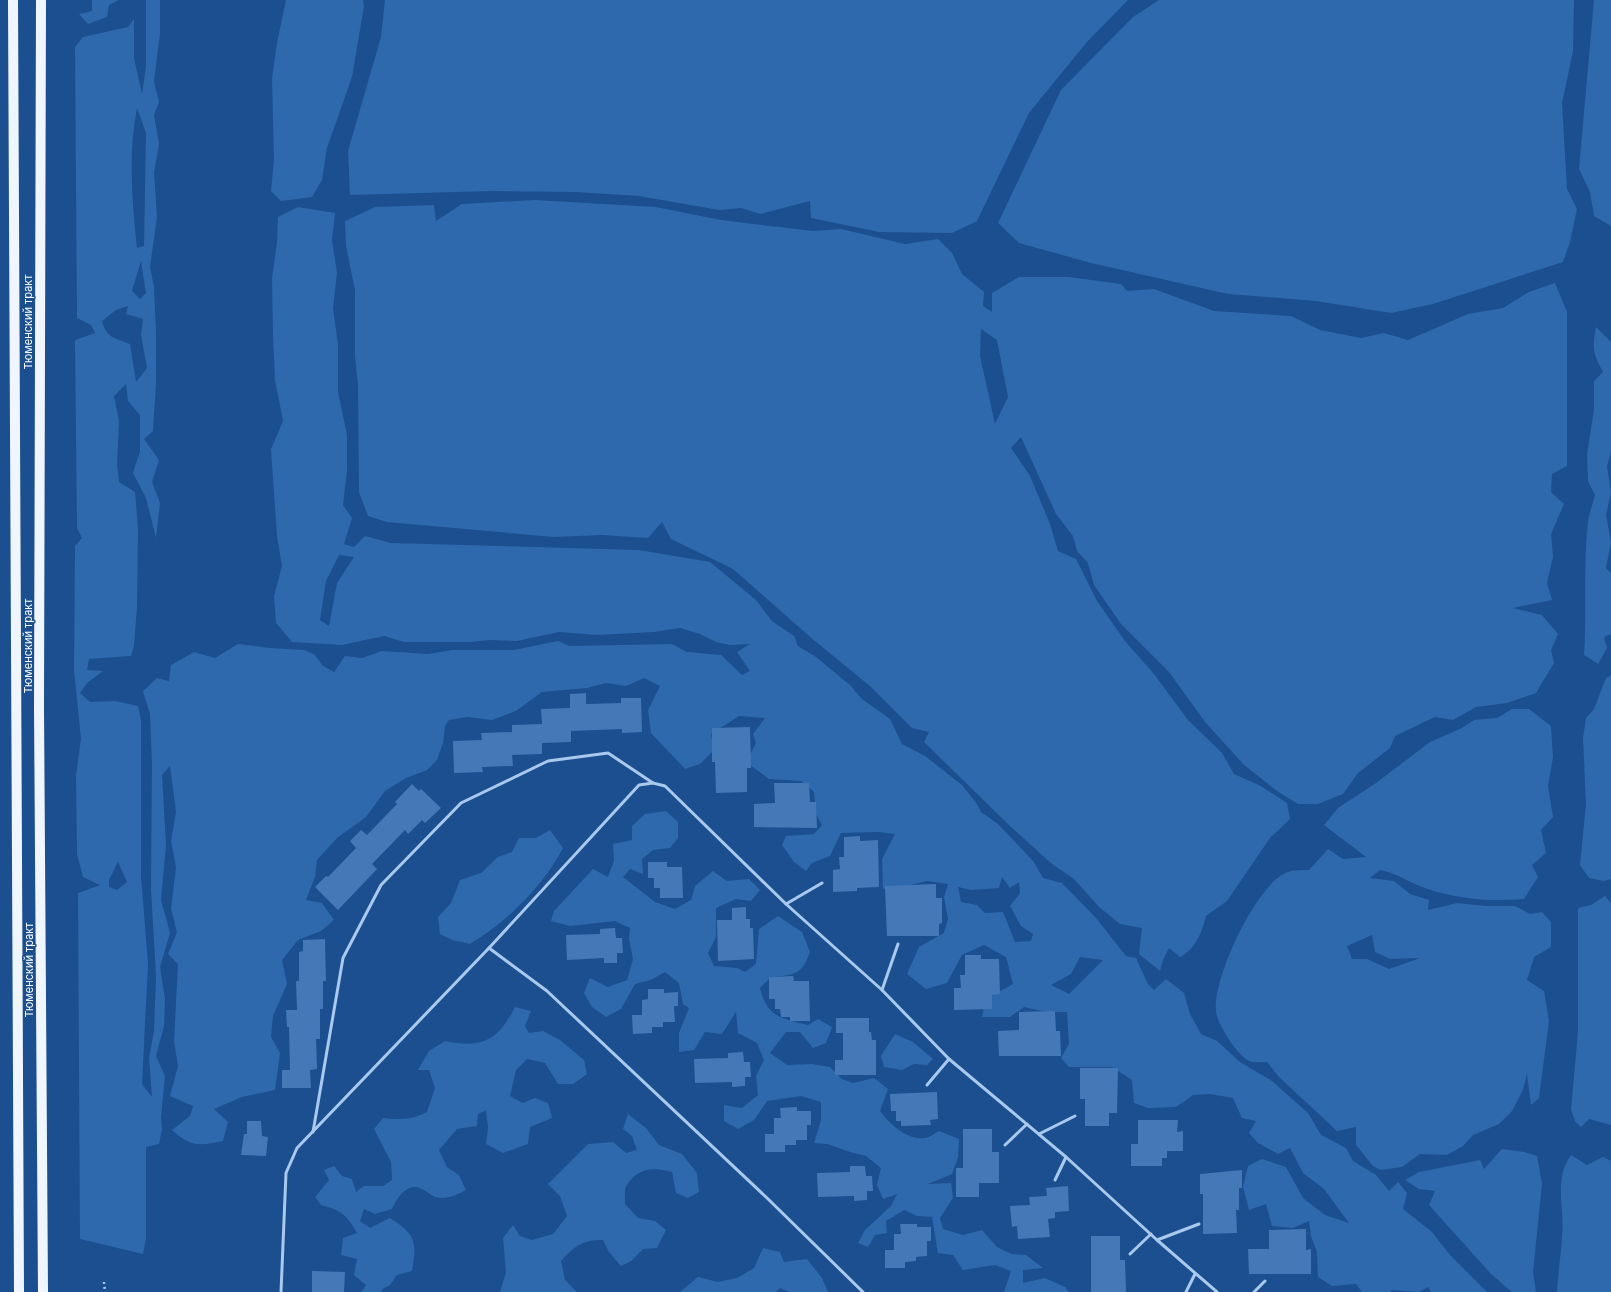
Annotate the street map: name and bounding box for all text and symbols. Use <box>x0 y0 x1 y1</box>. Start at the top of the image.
street label: Тюменский тракт <box>21 274 35 369</box>
street label: Тюменский тракт <box>21 598 35 693</box>
street label: Тюменский тракт <box>22 922 36 1017</box>

